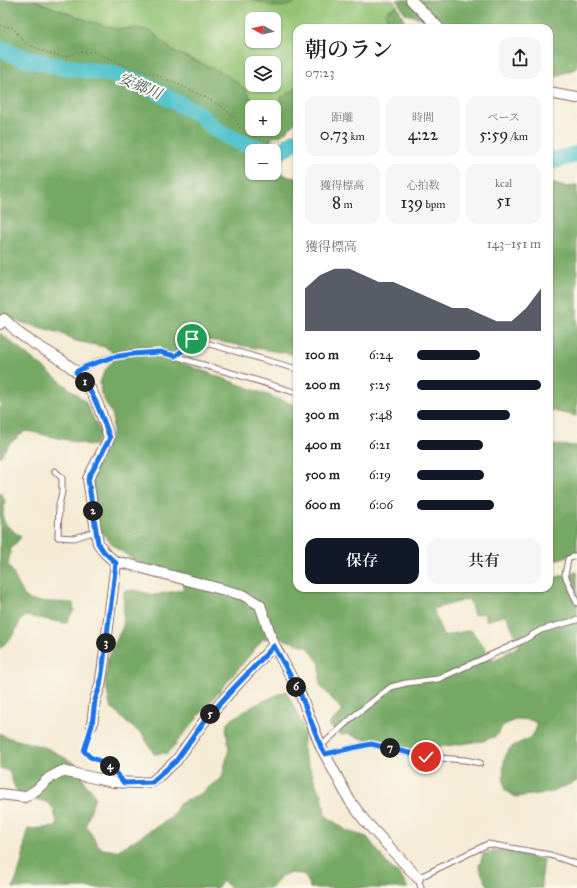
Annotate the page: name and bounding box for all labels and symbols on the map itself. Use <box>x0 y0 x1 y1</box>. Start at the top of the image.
north arrow <box>245 12 281 48</box>
water label: 安郷川 <box>116 69 166 104</box>
pin <box>175 322 209 356</box>
pin: 1 <box>75 372 95 392</box>
pin: 2 <box>83 501 103 521</box>
pin: 3 <box>96 633 116 653</box>
pin: 6 <box>286 677 306 697</box>
pin: 5 <box>200 704 220 724</box>
pin: 7 <box>380 738 400 758</box>
pin <box>409 740 443 774</box>
pin: 4 <box>100 756 120 776</box>

